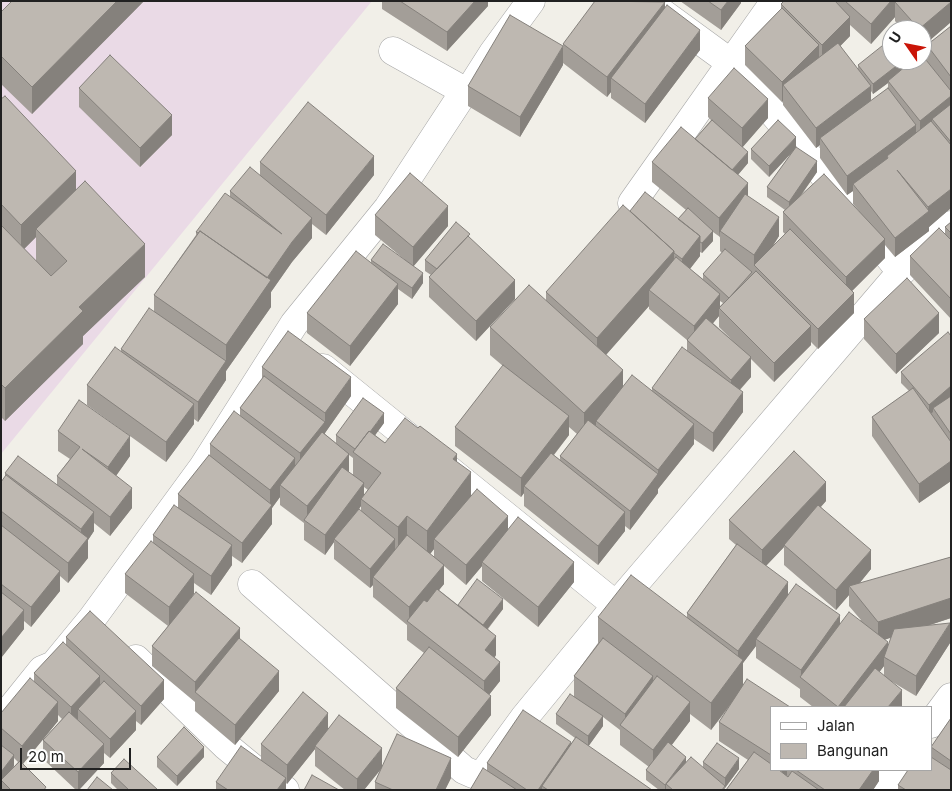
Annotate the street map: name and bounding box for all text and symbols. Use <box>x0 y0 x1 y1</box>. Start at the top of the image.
north arrow <box>882 20 932 70</box>
text: U <box>885 28 905 46</box>
legend <box>770 706 932 771</box>
text: Jalan <box>817 716 855 735</box>
scale bar <box>22 738 134 770</box>
text: Bangunan <box>817 741 888 760</box>
text: 20 m <box>28 747 64 766</box>

